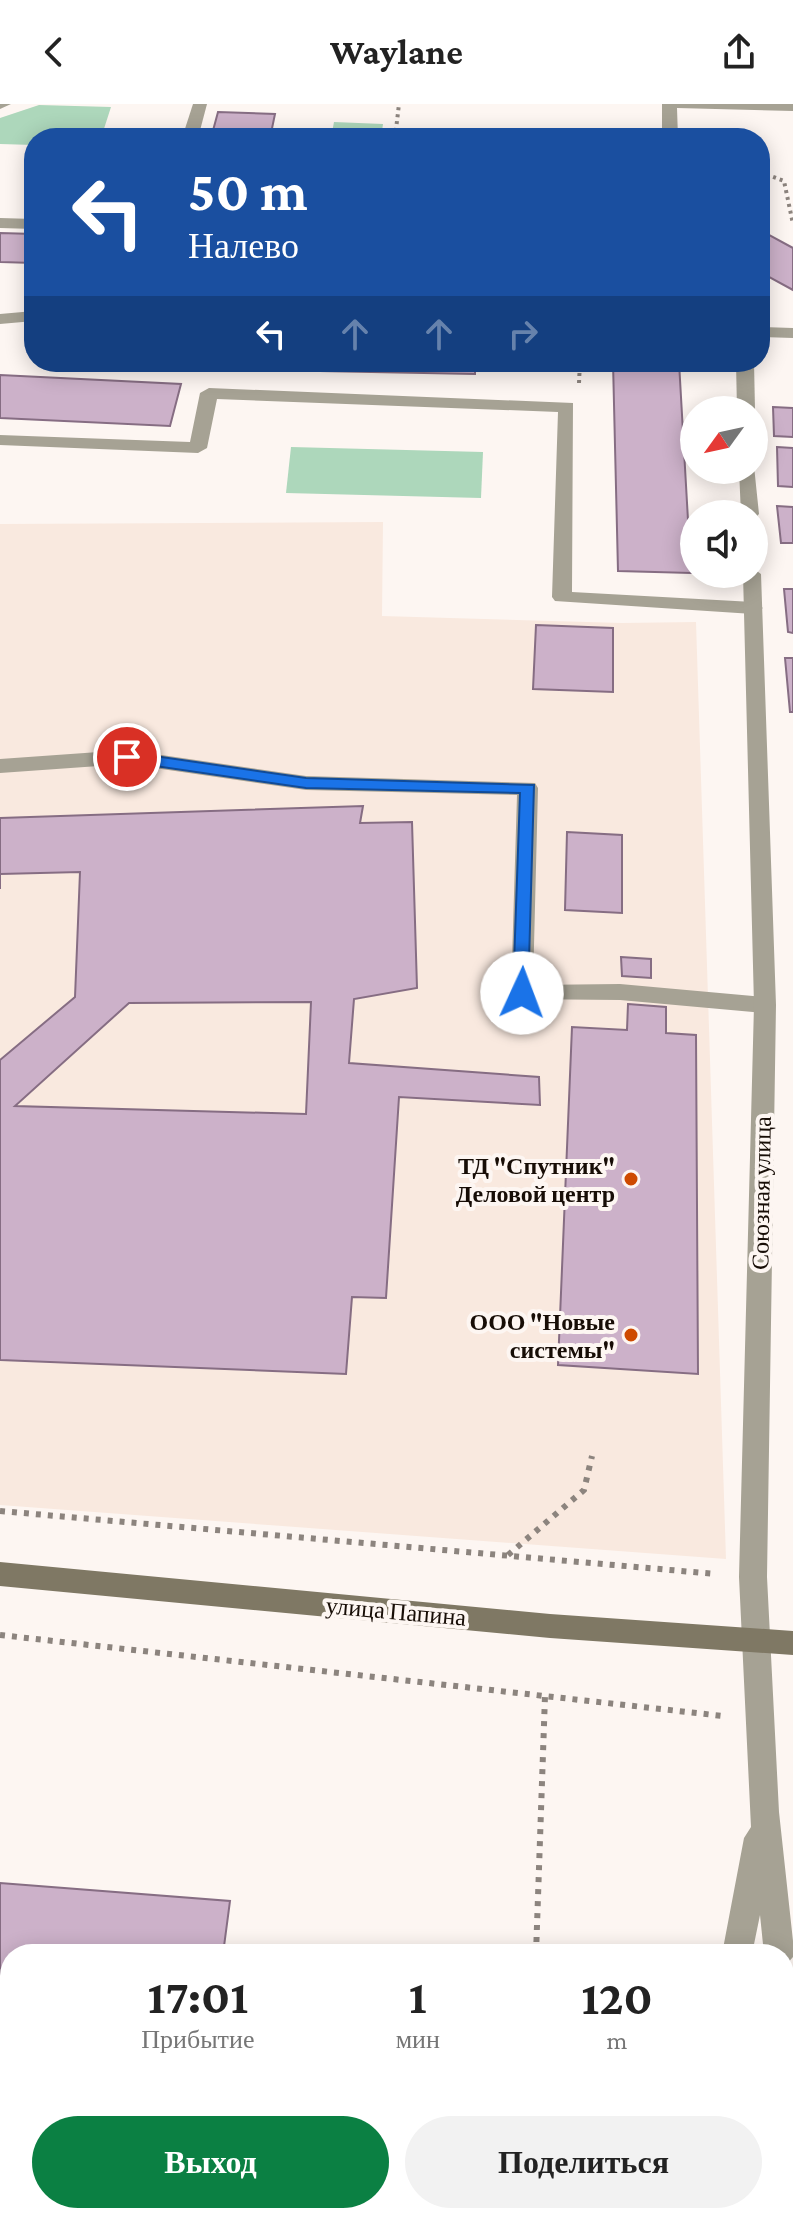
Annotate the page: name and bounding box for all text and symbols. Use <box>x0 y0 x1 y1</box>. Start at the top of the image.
icon: back <box>32 30 76 74</box>
icon: share <box>717 30 761 74</box>
text: Waylane <box>330 32 463 72</box>
icon: left <box>56 160 160 264</box>
text: 50 m <box>188 160 308 222</box>
text: Налево <box>188 226 299 266</box>
icon: left <box>249 312 293 356</box>
icon: ahead <box>333 312 377 356</box>
icon: ahead <box>417 312 461 356</box>
icon: right <box>501 312 545 356</box>
north arrow <box>680 396 768 484</box>
map controls <box>680 396 768 588</box>
button: sound <box>680 500 768 588</box>
pin <box>93 723 161 791</box>
icon: arrive <box>105 735 149 779</box>
position arrow <box>480 951 564 1035</box>
street label: Союзная улица <box>746 1116 776 1270</box>
place label: ТД "Спутник" Деловой центр <box>456 1152 615 1207</box>
marker: ТД "Спутник" Деловой центр <box>622 1170 640 1188</box>
place label: ООО "Новые системы" <box>469 1308 615 1363</box>
marker: ООО "Новые системы" <box>622 1326 640 1344</box>
street label: улица Папина <box>325 1591 468 1631</box>
text: 17:01 <box>147 1970 248 2023</box>
text: 1 <box>409 1970 427 2023</box>
text: 120 <box>581 1971 653 2024</box>
text: Прибытие <box>141 2025 254 2054</box>
text: мин <box>396 2025 440 2054</box>
text: m <box>606 2026 627 2055</box>
button: Выход <box>32 2116 389 2208</box>
button: Поделиться <box>405 2116 762 2208</box>

